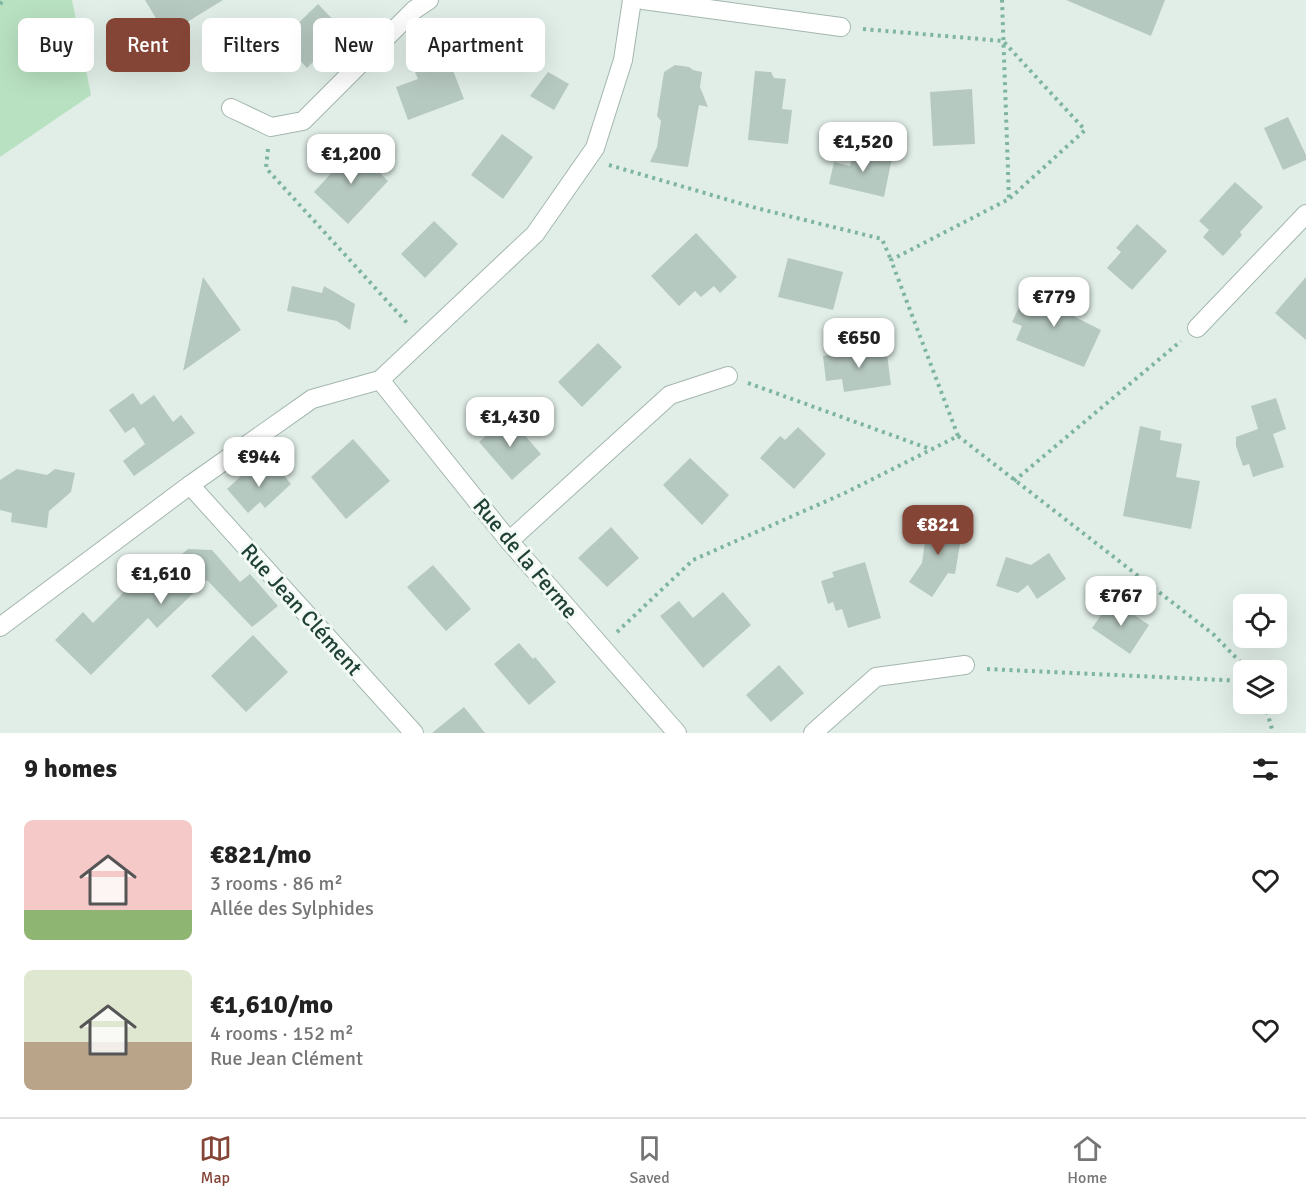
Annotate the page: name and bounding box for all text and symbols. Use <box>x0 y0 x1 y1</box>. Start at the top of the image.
chip: Buy <box>18 18 94 72</box>
chip: Rent <box>106 18 190 72</box>
chip: Filters <box>202 18 301 72</box>
chip: New <box>313 18 394 72</box>
chip: Apartment <box>406 18 545 72</box>
pin: €1,520 <box>814 122 912 173</box>
text: €1,520 <box>833 129 893 154</box>
pin: €1,200 <box>302 134 400 185</box>
text: €1,200 <box>321 141 381 166</box>
pin: €779 <box>1018 277 1090 328</box>
text: €779 <box>1032 284 1076 309</box>
pin: €650 <box>823 318 895 369</box>
text: €650 <box>837 325 881 350</box>
pin: €1,430 <box>461 397 559 448</box>
text: €1,430 <box>480 404 540 429</box>
pin: €944 <box>223 437 295 488</box>
text: €944 <box>237 444 281 469</box>
street label: Rue de la Ferme <box>467 493 584 624</box>
pin: €821 <box>902 505 974 556</box>
text: €821 <box>916 512 960 537</box>
street label: Rue Jean Clément <box>235 538 368 681</box>
pin: €1,610 <box>112 554 210 605</box>
text: €1,610 <box>131 561 191 586</box>
pin: €767 <box>1085 576 1157 627</box>
text: €767 <box>1099 583 1143 608</box>
map controls <box>1233 594 1287 714</box>
button: locate <box>1233 594 1287 648</box>
button: layers <box>1233 660 1287 714</box>
text: 9 homes <box>24 753 117 785</box>
icon: filters <box>1249 753 1282 786</box>
text: €821/mo <box>210 839 311 871</box>
icon: home <box>72 844 144 916</box>
icon: heart <box>1249 864 1282 897</box>
text: 3 rooms · 86 m² <box>210 871 343 896</box>
text: Allée des Sylphides <box>210 896 374 921</box>
text: €1,610/mo <box>210 989 333 1021</box>
icon: home <box>72 994 144 1066</box>
icon: heart <box>1249 1014 1282 1047</box>
text: 4 rooms · 152 m² <box>210 1021 354 1046</box>
text: Rue Jean Clément <box>210 1046 363 1071</box>
tab: Map <box>199 1132 232 1188</box>
tab: Saved <box>629 1132 670 1188</box>
tab: Home <box>1067 1132 1107 1188</box>

